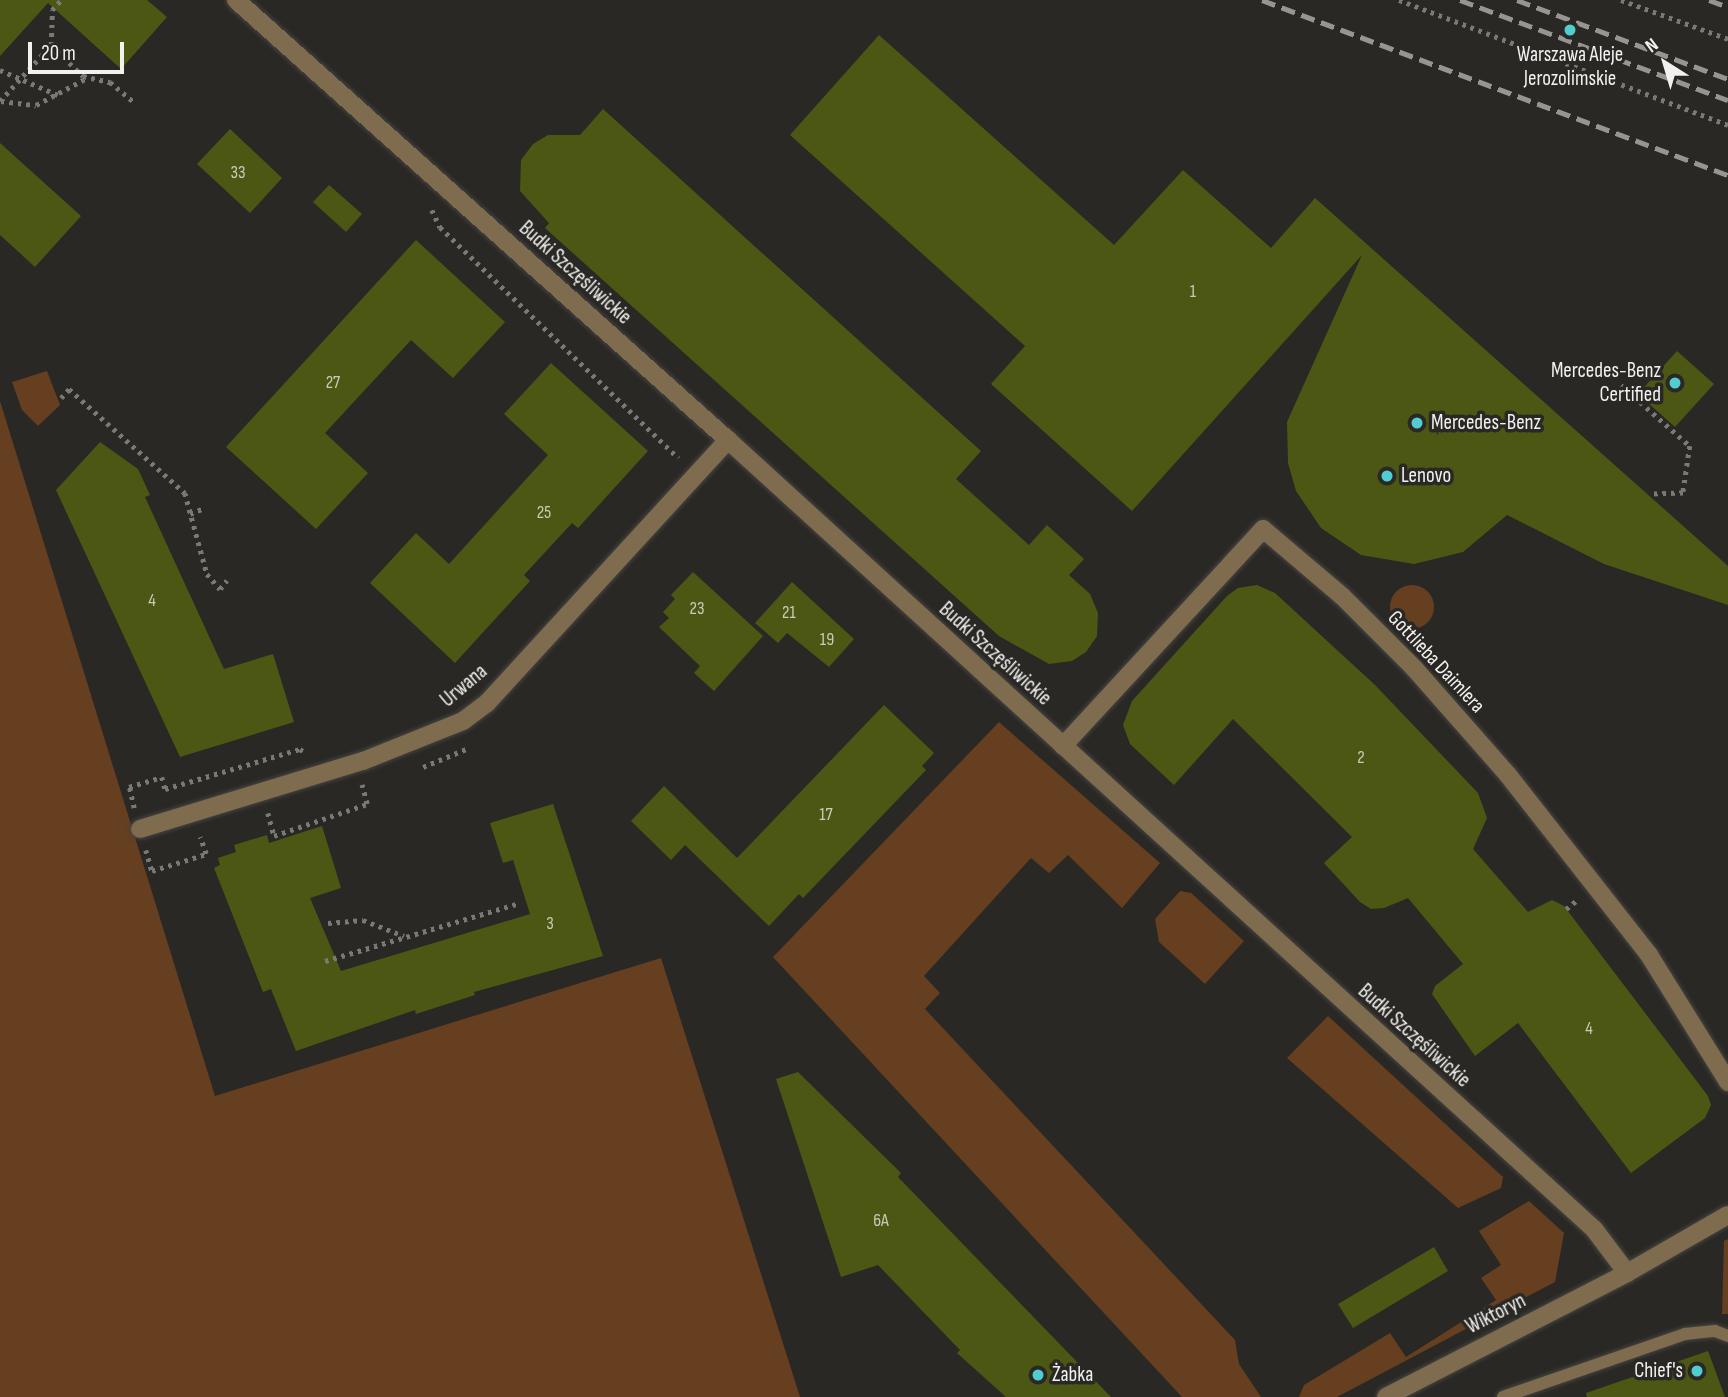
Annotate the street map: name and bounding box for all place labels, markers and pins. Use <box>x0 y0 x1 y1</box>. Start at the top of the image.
marker: Warszawa Aleje Jerozolimskie <box>1560 20 1580 40</box>
place label: Warszawa Aleje Jerozolimskie <box>1517 42 1623 92</box>
place label: Mercedes-Benz Certified <box>1551 358 1661 408</box>
marker: Mercedes-Benz Certified <box>1667 375 1683 391</box>
place label: Mercedes-Benz <box>1431 410 1541 436</box>
marker: Mercedes-Benz <box>1409 415 1425 431</box>
place label: Lenovo <box>1401 463 1451 489</box>
marker: Lenovo <box>1379 468 1395 484</box>
place label: Chief's <box>1634 1358 1683 1384</box>
place label: Żabka <box>1052 1362 1093 1388</box>
marker: Chief's <box>1689 1363 1705 1379</box>
marker: Żabka <box>1030 1367 1046 1383</box>

